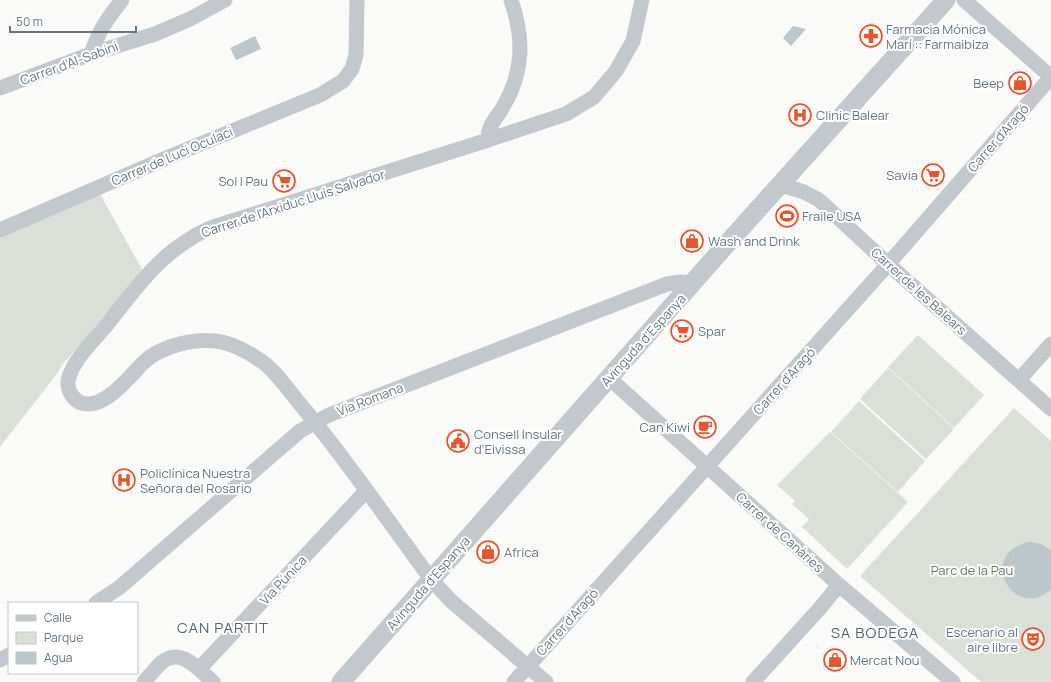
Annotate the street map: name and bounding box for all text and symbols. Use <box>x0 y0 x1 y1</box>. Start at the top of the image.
scale bar <box>10 8 136 34</box>
text: 50 m <box>16 13 43 30</box>
place label: Farmacia Mónica Marí :: Farmaibiza <box>886 20 989 53</box>
pharmacy icon: Farmacia Mónica Marí :: Farmaibiza <box>858 23 884 49</box>
street label: Carrer d'Al-Sabini <box>18 37 120 89</box>
shop icon: Beep <box>1007 70 1033 96</box>
place label: Beep <box>973 74 1004 92</box>
street label: Carrer d'Aragó <box>963 100 1033 176</box>
hospital icon: Clinic Balear <box>787 102 813 128</box>
place label: Clinic Balear <box>816 106 890 124</box>
street label: Carrer de Luci Oculaci <box>109 122 235 190</box>
supermarket icon: Savia <box>920 162 946 188</box>
street label: Carrer de l'Arxiduc Lluís Salvador <box>199 165 387 241</box>
place label: Savia <box>886 166 918 184</box>
supermarket icon: Sol I Pau <box>271 168 297 194</box>
place label: Sol I Pau <box>219 172 268 190</box>
sports icon: Fraile USA <box>774 203 800 229</box>
place label: Fraile USA <box>802 207 861 225</box>
shop icon: Wash and Drink <box>679 228 705 254</box>
place label: Wash and Drink <box>708 232 800 250</box>
street label: Carrer de les Balears <box>867 243 971 339</box>
street label: Avinguda d'Espanya <box>597 290 689 390</box>
supermarket icon: Spar <box>669 318 695 344</box>
place label: Spar <box>698 322 726 340</box>
street label: Carrer d'Aragó <box>749 343 819 419</box>
street label: Vía Romana <box>334 378 406 420</box>
cafe icon: Can Kiwi <box>692 414 718 440</box>
place label: Can Kiwi <box>639 418 690 436</box>
place label: Consell Insular d'Eivissa <box>474 425 562 458</box>
public building icon: Consell Insular d'Eivissa <box>445 428 471 454</box>
place label: Policlínica Nuestra Señora del Rosario <box>140 464 252 497</box>
hospital icon: Policlínica Nuestra Señora del Rosario <box>111 467 137 493</box>
street label: Carrer de Canàries <box>732 488 828 576</box>
street label: Avinguda d'Espanya <box>382 532 474 634</box>
shop icon: Africa <box>475 539 501 565</box>
place label: Africa <box>504 543 539 561</box>
street label: Via Púnica <box>256 551 310 609</box>
park label: Parc de la Pau <box>931 561 1013 579</box>
street label: Carrer d'Aragó <box>532 584 602 660</box>
legend <box>8 602 138 674</box>
text: Calle <box>44 609 72 626</box>
district label: CAN PARTIT <box>177 617 269 638</box>
district label: SA BODEGA <box>831 622 919 643</box>
place label: Escenario al aire libre <box>946 623 1018 656</box>
theatre icon: Escenario al aire libre <box>1020 626 1046 652</box>
text: Parque <box>44 629 83 646</box>
shop icon: Mercat Nou <box>822 647 848 673</box>
text: Agua <box>44 649 73 666</box>
place label: Mercat Nou <box>850 651 920 669</box>

